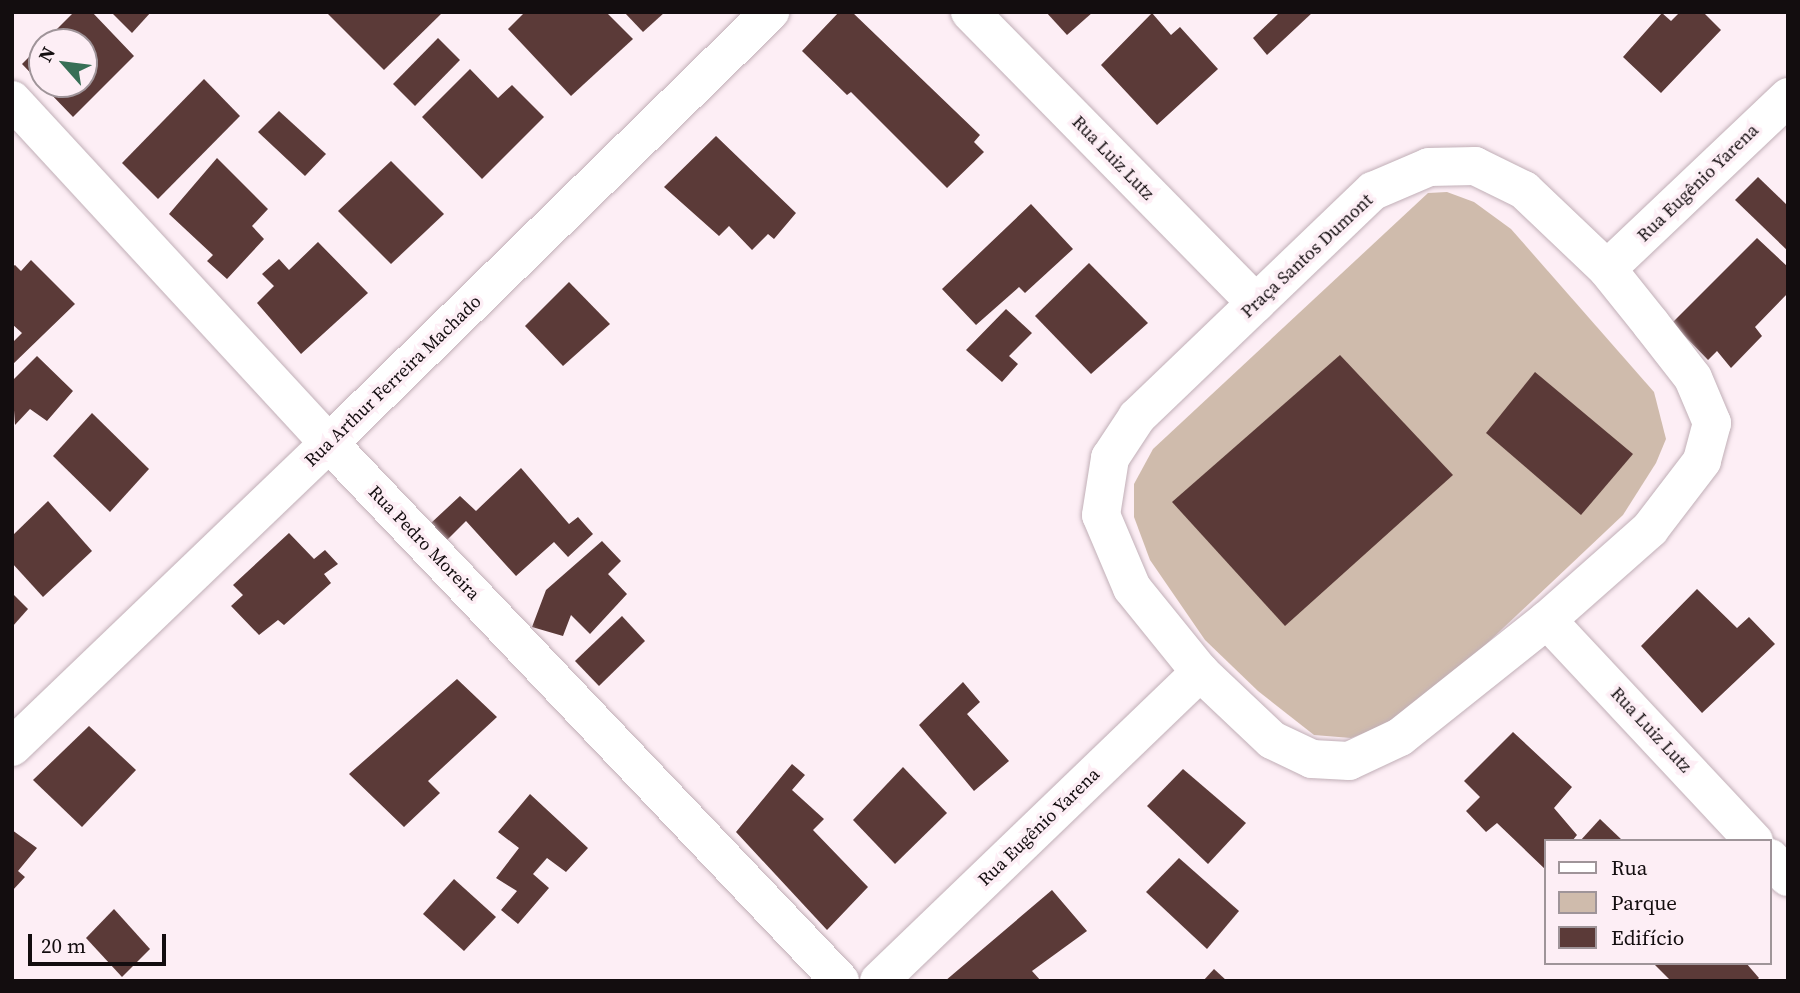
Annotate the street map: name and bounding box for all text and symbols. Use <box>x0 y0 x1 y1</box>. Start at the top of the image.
north arrow <box>28 28 98 98</box>
text: N <box>31 42 61 66</box>
street label: Rua Luiz Lutz <box>1067 111 1159 205</box>
street label: Rua Eugênio Yarena <box>1633 119 1763 247</box>
street label: Praça Santos Dumont <box>1237 189 1377 323</box>
street label: Rua Arthur Ferreira Machado <box>300 291 486 471</box>
street label: Rua Pedro Moreira <box>364 481 484 605</box>
street label: Rua Luiz Lutz <box>1606 683 1696 777</box>
street label: Rua Eugênio Yarena <box>974 763 1104 891</box>
legend <box>1545 839 1772 965</box>
text: Rua <box>1611 853 1647 882</box>
text: Parque <box>1611 888 1677 917</box>
scale bar <box>32 920 170 964</box>
text: Edifício <box>1611 923 1684 952</box>
text: 20 m <box>41 931 86 960</box>

